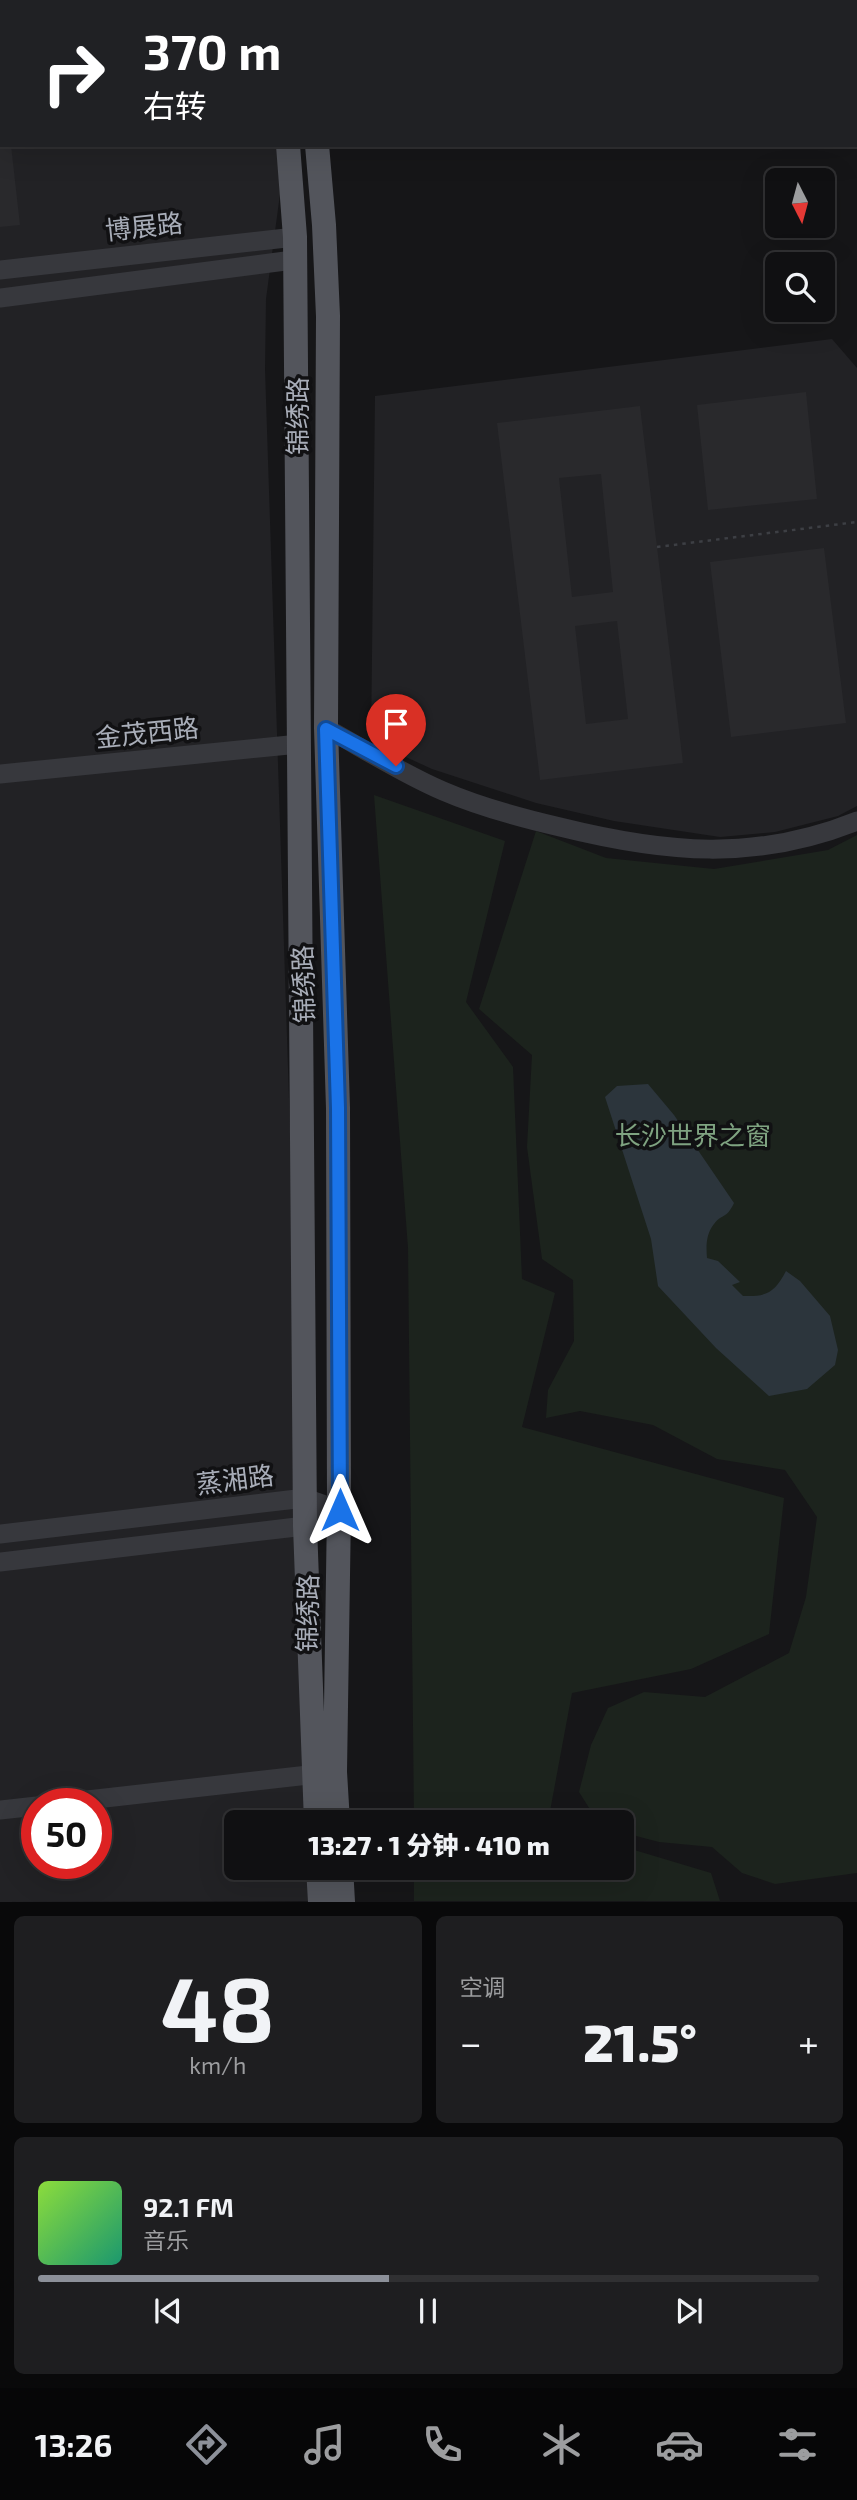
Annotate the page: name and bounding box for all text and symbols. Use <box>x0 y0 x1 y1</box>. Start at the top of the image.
text: 370 m <box>143 21 281 80</box>
icon: right <box>28 28 119 119</box>
text: 右转 <box>143 86 207 124</box>
north arrow <box>765 168 835 238</box>
map controls <box>765 168 835 322</box>
street label: 博展路 <box>103 206 184 245</box>
button: search <box>765 252 835 322</box>
street label: 锦绣路 <box>281 377 312 455</box>
pin <box>366 694 426 766</box>
icon: arrive <box>377 705 415 743</box>
street label: 金茂西路 <box>94 711 200 752</box>
street label: 锦绣路 <box>286 945 319 1024</box>
park label: 长沙世界之窗 <box>615 1119 771 1150</box>
street label: 蒸湘路 <box>194 1458 275 1499</box>
position arrow <box>303 1473 377 1547</box>
street label: 锦绣路 <box>290 1574 323 1652</box>
speed limit sign: 50 <box>21 1788 112 1879</box>
text: 13:27 · 1 分钟 · 410 m <box>308 1829 550 1860</box>
text: 48 <box>160 1951 275 2060</box>
text: 空调 <box>460 1973 506 2001</box>
text: 21.5° <box>583 2010 697 2072</box>
text: − <box>460 2019 482 2065</box>
text: + <box>798 2019 819 2065</box>
text: km/h <box>189 2051 246 2079</box>
text: 92.1 FM <box>143 2191 234 2222</box>
text: 音乐 <box>143 2226 189 2254</box>
icon: previous <box>149 2292 187 2330</box>
icon: pause <box>409 2292 447 2330</box>
icon: next <box>670 2292 708 2330</box>
icon: directions <box>182 2420 231 2469</box>
icon: music <box>300 2420 349 2469</box>
icon: phone <box>418 2420 467 2469</box>
icon: climate <box>537 2420 586 2469</box>
icon: car <box>655 2420 704 2469</box>
icon: filters <box>773 2420 822 2469</box>
text: 13:26 <box>35 2425 112 2463</box>

